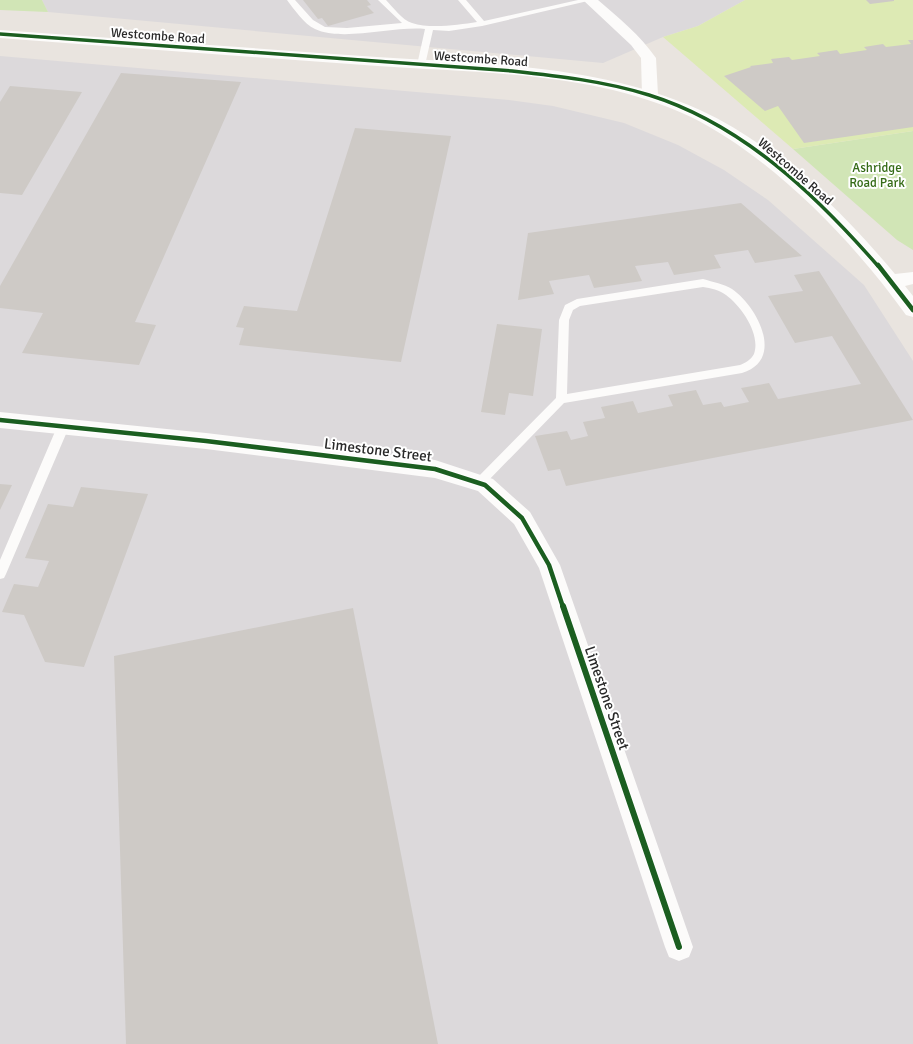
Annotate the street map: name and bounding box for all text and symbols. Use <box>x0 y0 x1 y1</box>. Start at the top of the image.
street label: Westcombe Road <box>110 25 206 47</box>
street label: Westcombe Road <box>433 48 529 70</box>
street label: Westcombe Road <box>754 135 836 209</box>
park label: Ashridge Road Park <box>849 160 905 191</box>
street label: Limestone Street <box>323 434 433 466</box>
street label: Limestone Street <box>581 644 633 752</box>

